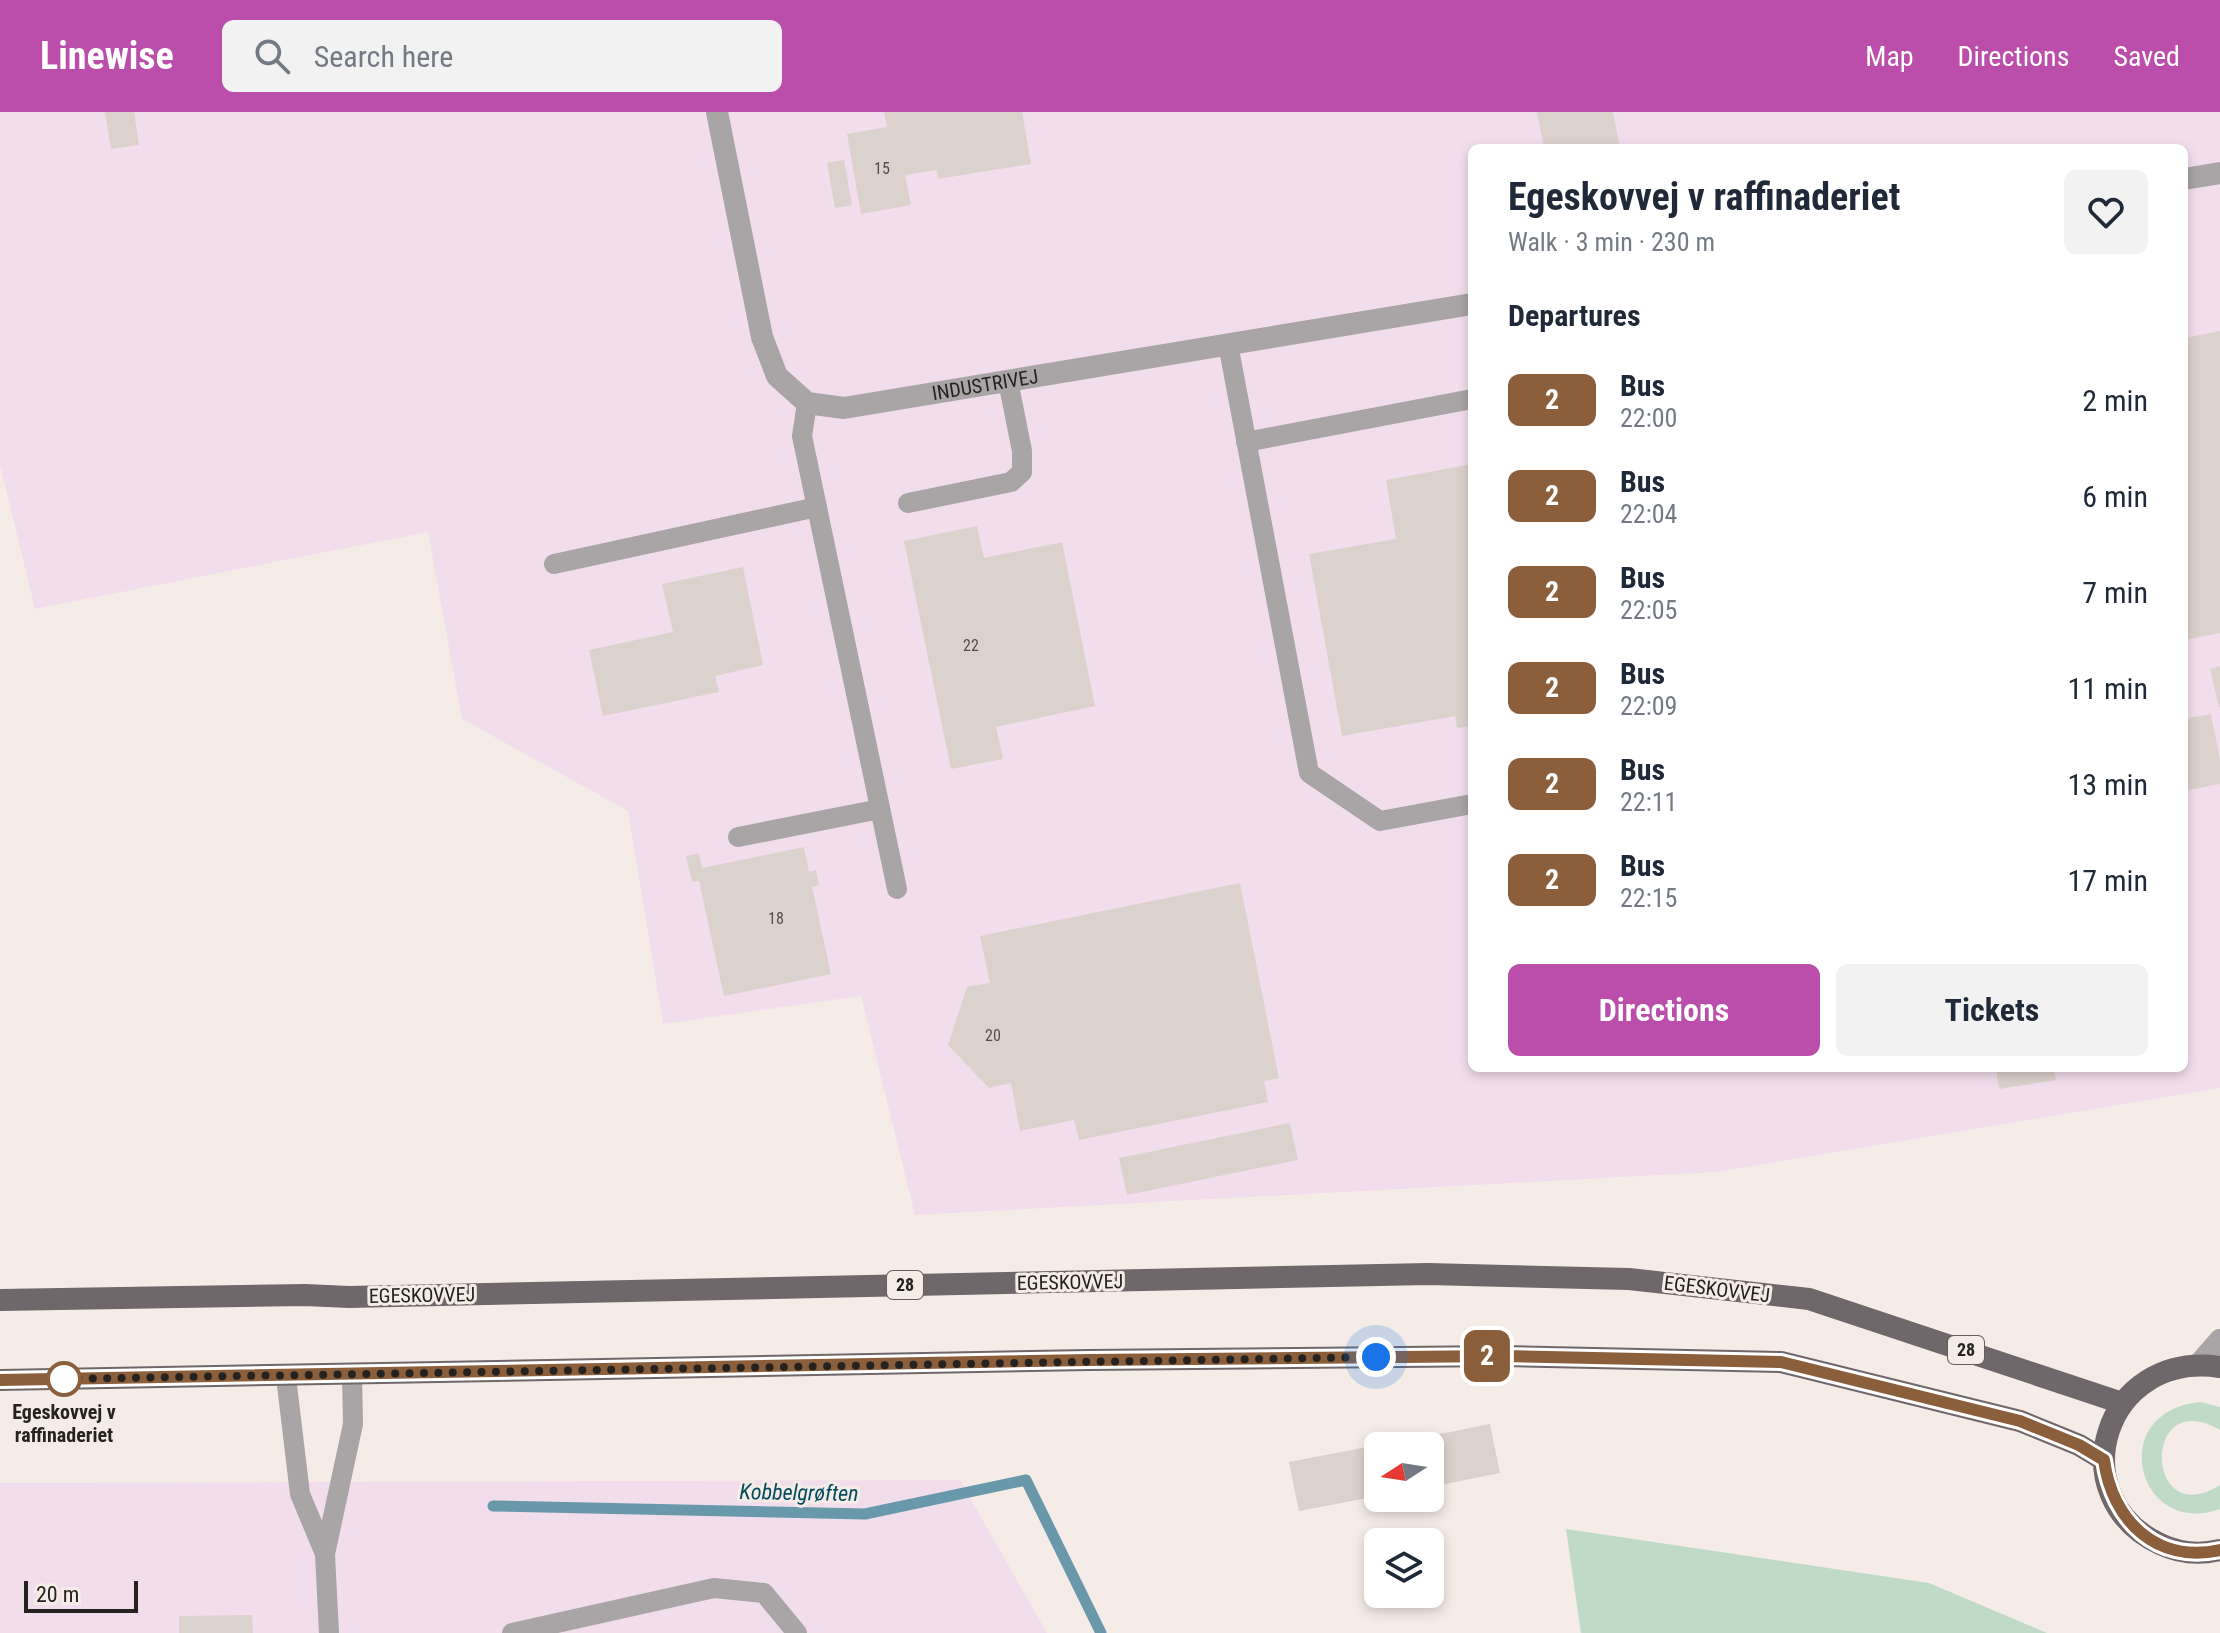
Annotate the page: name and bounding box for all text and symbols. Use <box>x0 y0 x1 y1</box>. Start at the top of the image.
search box <box>222 20 782 92</box>
text: Linewise <box>40 34 174 78</box>
icon: search <box>250 34 294 78</box>
text: Search here <box>314 39 453 74</box>
text: Map <box>1865 40 1914 73</box>
text: Directions <box>1958 40 2069 73</box>
text: Saved <box>2113 40 2180 73</box>
house number: 15 <box>874 159 890 178</box>
button: heart <box>2064 170 2148 254</box>
text: Egeskovvej v raffinaderiet <box>1508 175 1900 219</box>
text: Walk · 3 min · 230 m <box>1508 227 1715 257</box>
text: Departures <box>1508 298 1641 333</box>
street label: INDUSTRIVEJ <box>930 364 1040 405</box>
text: Bus <box>1620 368 1665 403</box>
text: 2 <box>1545 383 1559 416</box>
text: 2 min <box>2082 383 2148 418</box>
text: 22:00 <box>1620 403 1677 433</box>
text: Bus <box>1620 464 1665 499</box>
text: 2 <box>1545 479 1559 512</box>
text: 6 min <box>2082 479 2148 514</box>
text: 22:04 <box>1620 499 1677 529</box>
text: Bus <box>1620 560 1665 595</box>
text: 2 <box>1545 575 1559 608</box>
text: 7 min <box>2082 575 2148 610</box>
text: 22:05 <box>1620 595 1677 625</box>
house number: 22 <box>963 636 979 655</box>
text: Bus <box>1620 656 1665 691</box>
text: 2 <box>1545 671 1559 704</box>
text: 11 min <box>2067 671 2148 706</box>
text: 22:09 <box>1620 691 1677 721</box>
text: Bus <box>1620 752 1665 787</box>
text: 2 <box>1545 767 1559 800</box>
text: 13 min <box>2067 767 2148 802</box>
text: 22:11 <box>1620 787 1677 817</box>
text: Bus <box>1620 848 1665 883</box>
text: 2 <box>1545 863 1559 896</box>
text: 17 min <box>2067 863 2148 898</box>
text: 22:15 <box>1620 883 1677 913</box>
house number: 18 <box>768 909 784 928</box>
button: Directions <box>1508 964 1820 1056</box>
button: Tickets <box>1836 964 2148 1056</box>
house number: 20 <box>985 1026 1001 1045</box>
street label: EGESKOVVEJ <box>1017 1269 1123 1295</box>
road number: 28 <box>887 1271 923 1299</box>
street label: EGESKOVVEJ <box>1663 1271 1771 1307</box>
street label: EGESKOVVEJ <box>369 1282 475 1308</box>
line badge: 2 <box>1461 1330 1513 1382</box>
road number: 28 <box>1948 1336 1984 1364</box>
your location <box>1356 1337 1396 1377</box>
text: 2 <box>1480 1339 1494 1372</box>
marker: Egeskovvej v raffinaderiet <box>47 1362 81 1396</box>
place label: Egeskovvej v raffinaderiet <box>12 1400 116 1447</box>
north arrow <box>1364 1432 1444 1512</box>
map controls <box>1364 1432 1444 1608</box>
water label: Kobbelgrøften <box>739 1479 859 1506</box>
button: layers <box>1364 1528 1444 1608</box>
scale bar <box>24 1577 138 1613</box>
text: 20 m <box>36 1582 79 1607</box>

